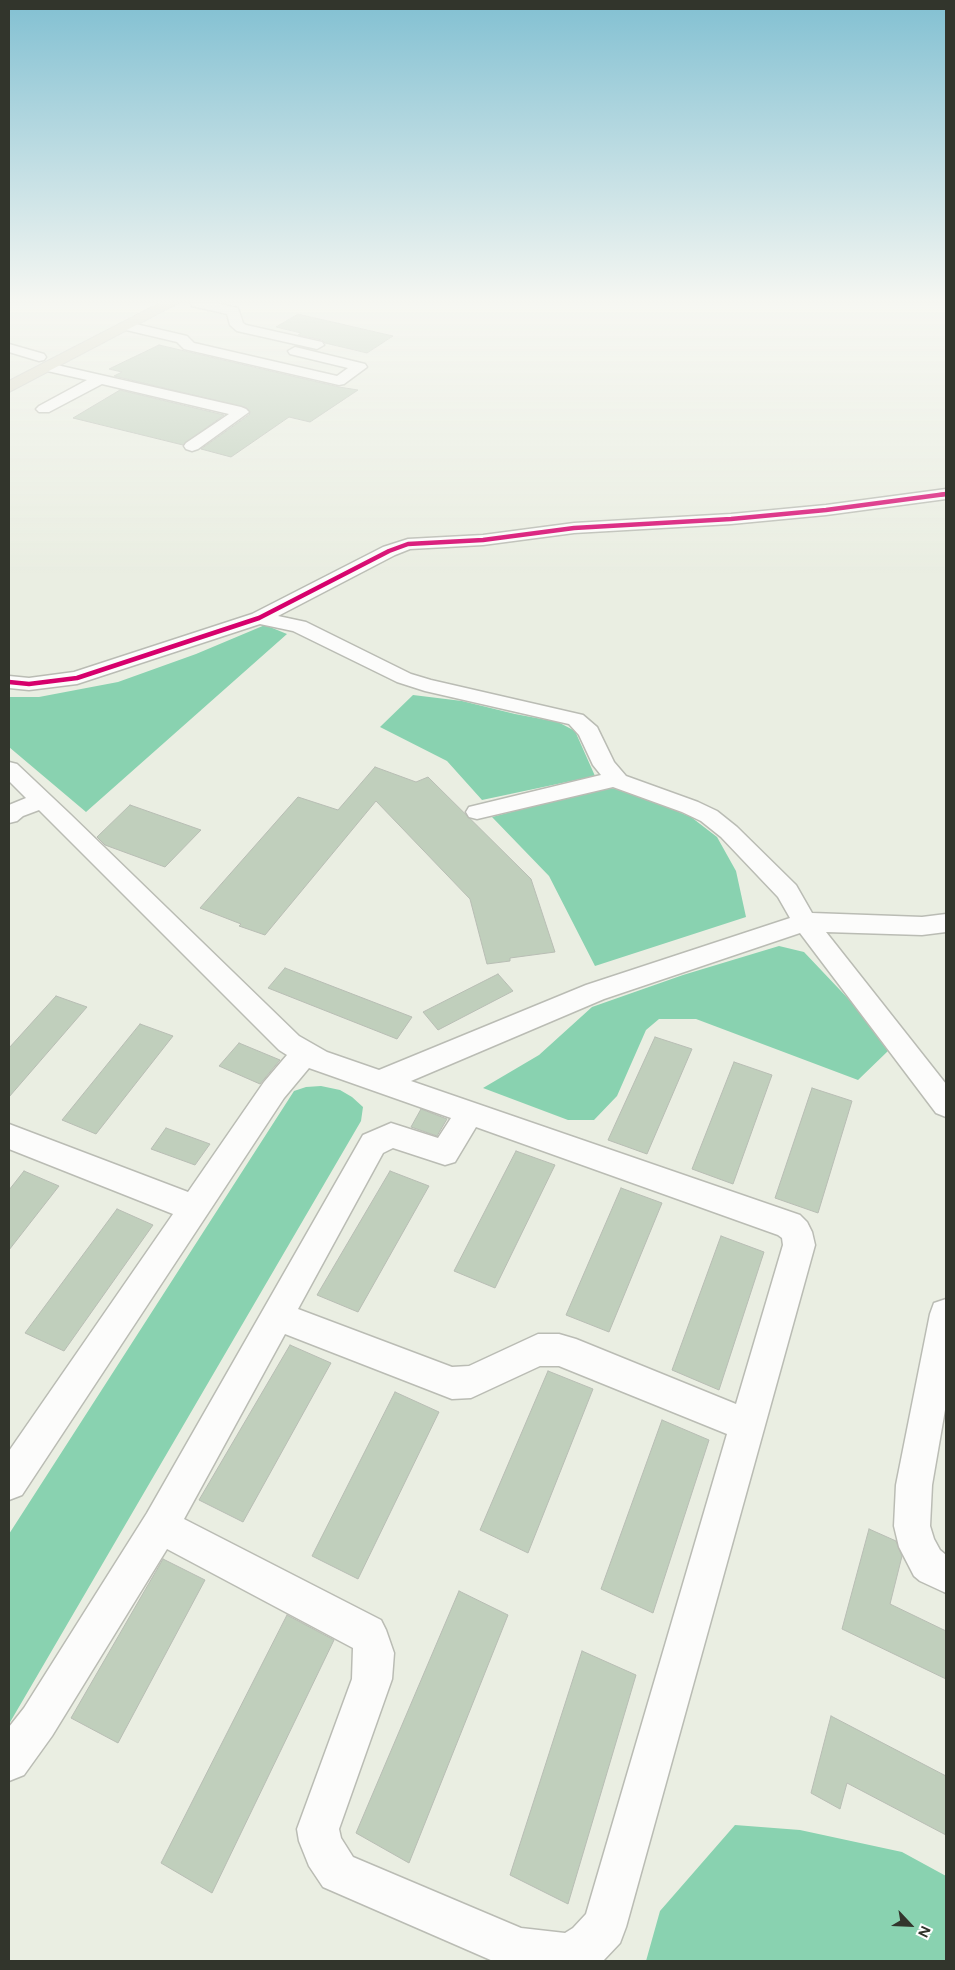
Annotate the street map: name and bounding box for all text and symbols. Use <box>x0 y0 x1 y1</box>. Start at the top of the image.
north arrow <box>885 1900 935 1950</box>
text: N <box>914 1923 934 1940</box>

